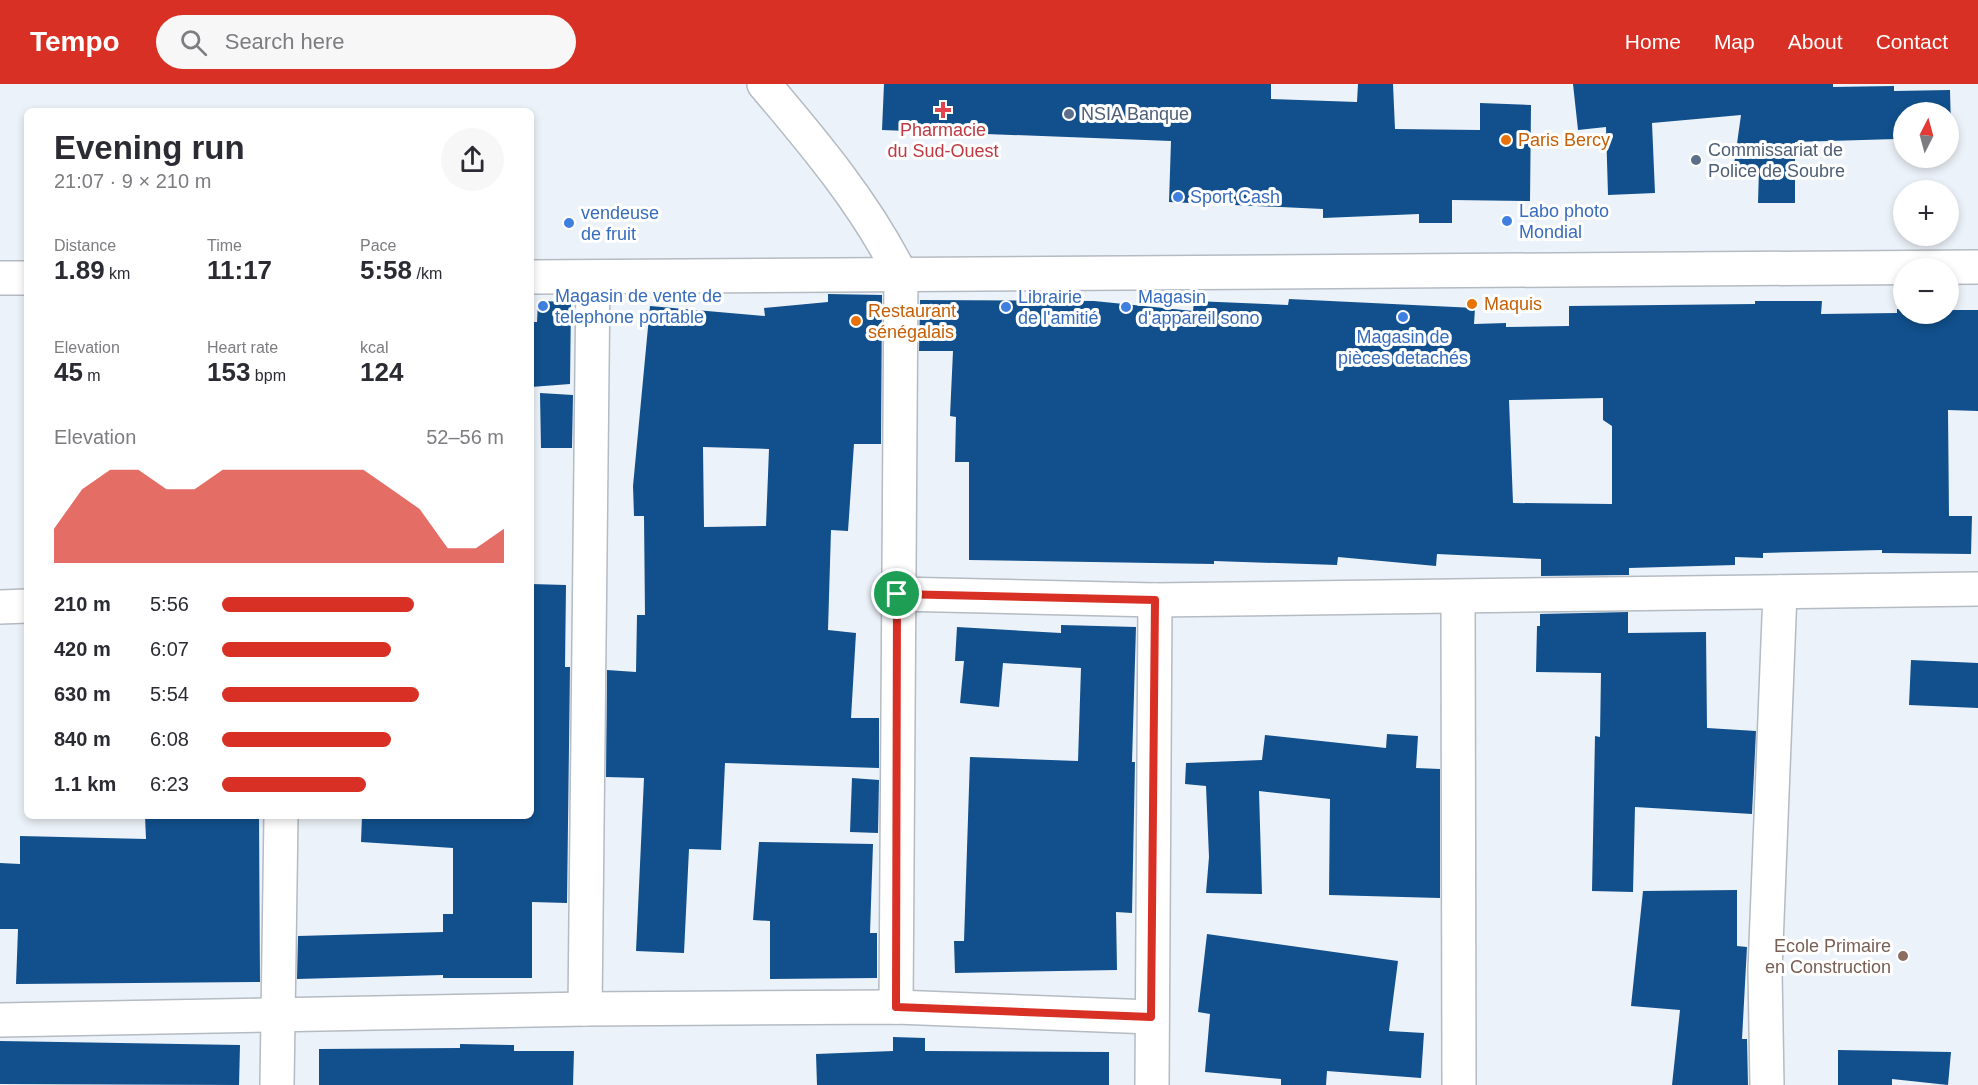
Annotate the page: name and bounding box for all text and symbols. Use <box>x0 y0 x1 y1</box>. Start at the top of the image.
search box <box>156 15 576 69</box>
text: Tempo <box>30 26 120 57</box>
icon: search <box>177 26 210 59</box>
text: Search here <box>225 29 345 54</box>
text: Home <box>1625 30 1681 53</box>
text: Map <box>1714 30 1755 53</box>
text: About <box>1788 30 1843 53</box>
text: Contact <box>1876 30 1948 53</box>
north arrow <box>1893 102 1959 168</box>
map controls <box>1893 102 1959 324</box>
marker: Pharmacie du Sud-Ouest <box>936 103 950 117</box>
place label: NSIA Banque <box>1081 104 1189 124</box>
marker: NSIA Banque <box>1062 107 1076 121</box>
place label: Pharmacie du Sud-Ouest <box>887 120 999 161</box>
button: share <box>441 128 504 191</box>
text: Evening run <box>54 129 245 166</box>
place label: Paris Bercy <box>1518 130 1610 150</box>
marker: Paris Bercy <box>1499 133 1513 147</box>
place label: Commissariat de Police de Soubre <box>1708 140 1845 181</box>
marker: Commissariat de Police de Soubre <box>1689 153 1703 167</box>
text: 21:07 · 9 × 210 m <box>54 170 211 192</box>
button: + <box>1893 180 1959 246</box>
place label: Sport Cash <box>1190 187 1280 207</box>
marker: Sport Cash <box>1171 190 1185 204</box>
place label: Labo photo Mondial <box>1519 201 1609 242</box>
place label: vendeuse de fruit <box>581 203 659 244</box>
marker: Labo photo Mondial <box>1500 214 1514 228</box>
marker: vendeuse de fruit <box>562 216 576 230</box>
text: Distance <box>54 237 116 254</box>
text: Time <box>207 237 242 254</box>
text: Pace <box>360 237 396 254</box>
text: 1.89 <box>54 255 105 285</box>
text: 11:17 <box>207 255 272 285</box>
text: 5:58 <box>360 255 412 285</box>
button: − <box>1893 258 1959 324</box>
text: km <box>105 265 130 282</box>
text: /km <box>412 265 442 282</box>
place label: Magasin de vente de telephone portable <box>555 286 722 327</box>
place label: Librairie de l'amitié <box>1018 287 1098 328</box>
place label: Magasin d'appareil sono <box>1138 287 1260 328</box>
place label: Maquis <box>1484 294 1542 314</box>
marker: Maquis <box>1465 297 1479 311</box>
marker: Magasin de vente de telephone portable <box>536 299 550 313</box>
marker: Librairie de l'amitié <box>999 300 1013 314</box>
marker: Magasin d'appareil sono <box>1119 300 1133 314</box>
place label: Restaurant sénégalais <box>868 301 956 342</box>
marker: Magasin de pièces detachés <box>1396 310 1410 324</box>
marker: Restaurant sénégalais <box>849 314 863 328</box>
place label: Magasin de pièces detachés <box>1338 327 1468 368</box>
text: Elevation <box>54 339 120 356</box>
text: Heart rate <box>207 339 278 356</box>
text: kcal <box>360 339 388 356</box>
text: 45 <box>54 357 83 387</box>
text: 153 <box>207 357 250 387</box>
text: 124 <box>360 357 403 387</box>
text: m <box>83 367 101 384</box>
text: bpm <box>250 367 286 384</box>
text: Elevation <box>54 426 136 448</box>
text: 52–56 m <box>426 426 504 448</box>
pin <box>871 568 922 619</box>
icon: arrive <box>880 577 913 610</box>
text: 210 m <box>54 593 111 615</box>
text: 5:56 <box>150 593 189 615</box>
text: 420 m <box>54 638 111 660</box>
text: 6:07 <box>150 638 189 660</box>
text: 630 m <box>54 683 111 705</box>
text: 5:54 <box>150 683 189 705</box>
text: 840 m <box>54 728 111 750</box>
text: 6:08 <box>150 728 189 750</box>
text: 1.1 km <box>54 773 116 795</box>
text: 6:23 <box>150 773 189 795</box>
place label: Ecole Primaire en Construction <box>1765 936 1891 977</box>
marker: Ecole Primaire en Construction <box>1896 949 1910 963</box>

